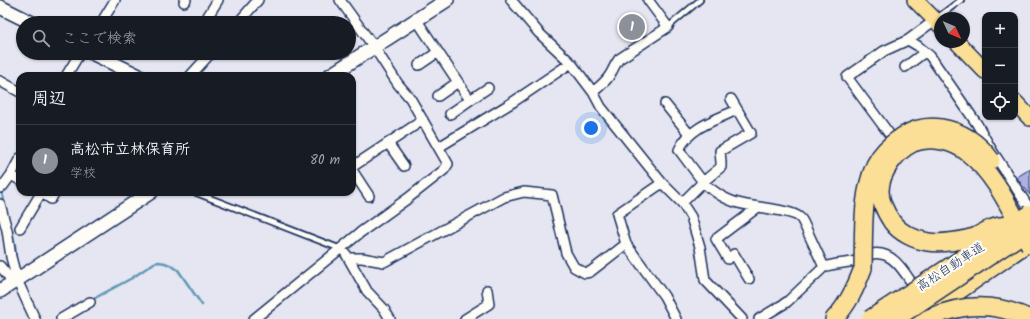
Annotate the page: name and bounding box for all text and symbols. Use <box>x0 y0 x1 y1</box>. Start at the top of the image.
pin: 1 <box>619 12 645 42</box>
north arrow <box>934 12 970 48</box>
map controls <box>982 12 1018 120</box>
button: + <box>982 12 1018 48</box>
search box <box>16 16 356 60</box>
icon: search <box>30 27 52 49</box>
text: ここで検索 <box>62 27 137 51</box>
button: − <box>982 48 1018 84</box>
button: locate <box>982 84 1018 120</box>
text: 周辺 <box>32 86 66 113</box>
your location <box>581 118 601 138</box>
text: 高松市立林保育所 <box>70 138 190 162</box>
text: 1 <box>43 150 47 171</box>
text: 80 m <box>310 150 340 171</box>
text: 学校 <box>70 163 96 184</box>
street label: 高松自動車道 <box>912 237 989 297</box>

